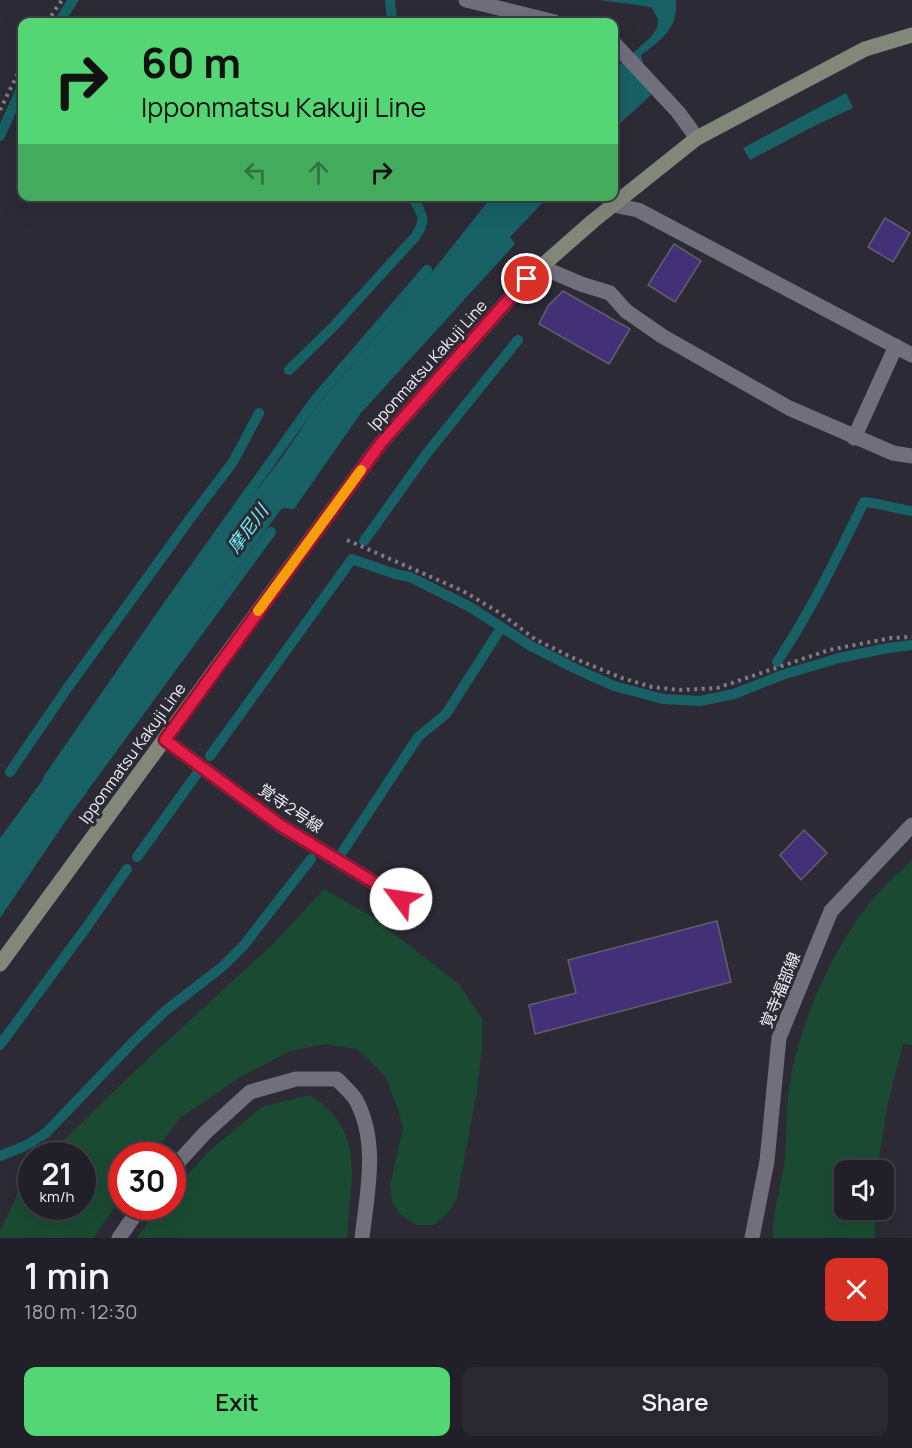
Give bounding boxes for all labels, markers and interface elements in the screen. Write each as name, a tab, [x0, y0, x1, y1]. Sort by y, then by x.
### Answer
text: 60 m	[141, 33, 241, 91]
icon: right	[42, 42, 120, 120]
text: Ipponmatsu Kakuji Line	[141, 88, 426, 125]
icon: left	[239, 156, 272, 189]
icon: ahead	[302, 156, 335, 189]
icon: right	[365, 156, 398, 189]
pin	[501, 253, 552, 304]
icon: arrive	[510, 262, 543, 295]
street label: Ipponmatsu Kakuji Line	[362, 295, 492, 435]
water label: 摩尼川	[221, 498, 274, 557]
street label: Ipponmatsu Kakuji Line	[73, 678, 191, 828]
street label: 覚寺2号線	[255, 778, 327, 838]
position arrow	[369, 867, 433, 931]
street label: 覚寺福部線	[755, 949, 805, 1031]
speed limit sign: 30	[108, 1142, 186, 1220]
text: 21	[41, 1153, 73, 1194]
map controls	[834, 1160, 894, 1220]
button: sound	[834, 1160, 894, 1220]
text: km/h	[40, 1186, 74, 1207]
text: 1 min	[24, 1251, 110, 1300]
button: close	[825, 1258, 888, 1321]
text: 180 m · 12:30	[24, 1298, 138, 1325]
button: Exit	[24, 1367, 450, 1436]
button: Share	[462, 1367, 888, 1436]

